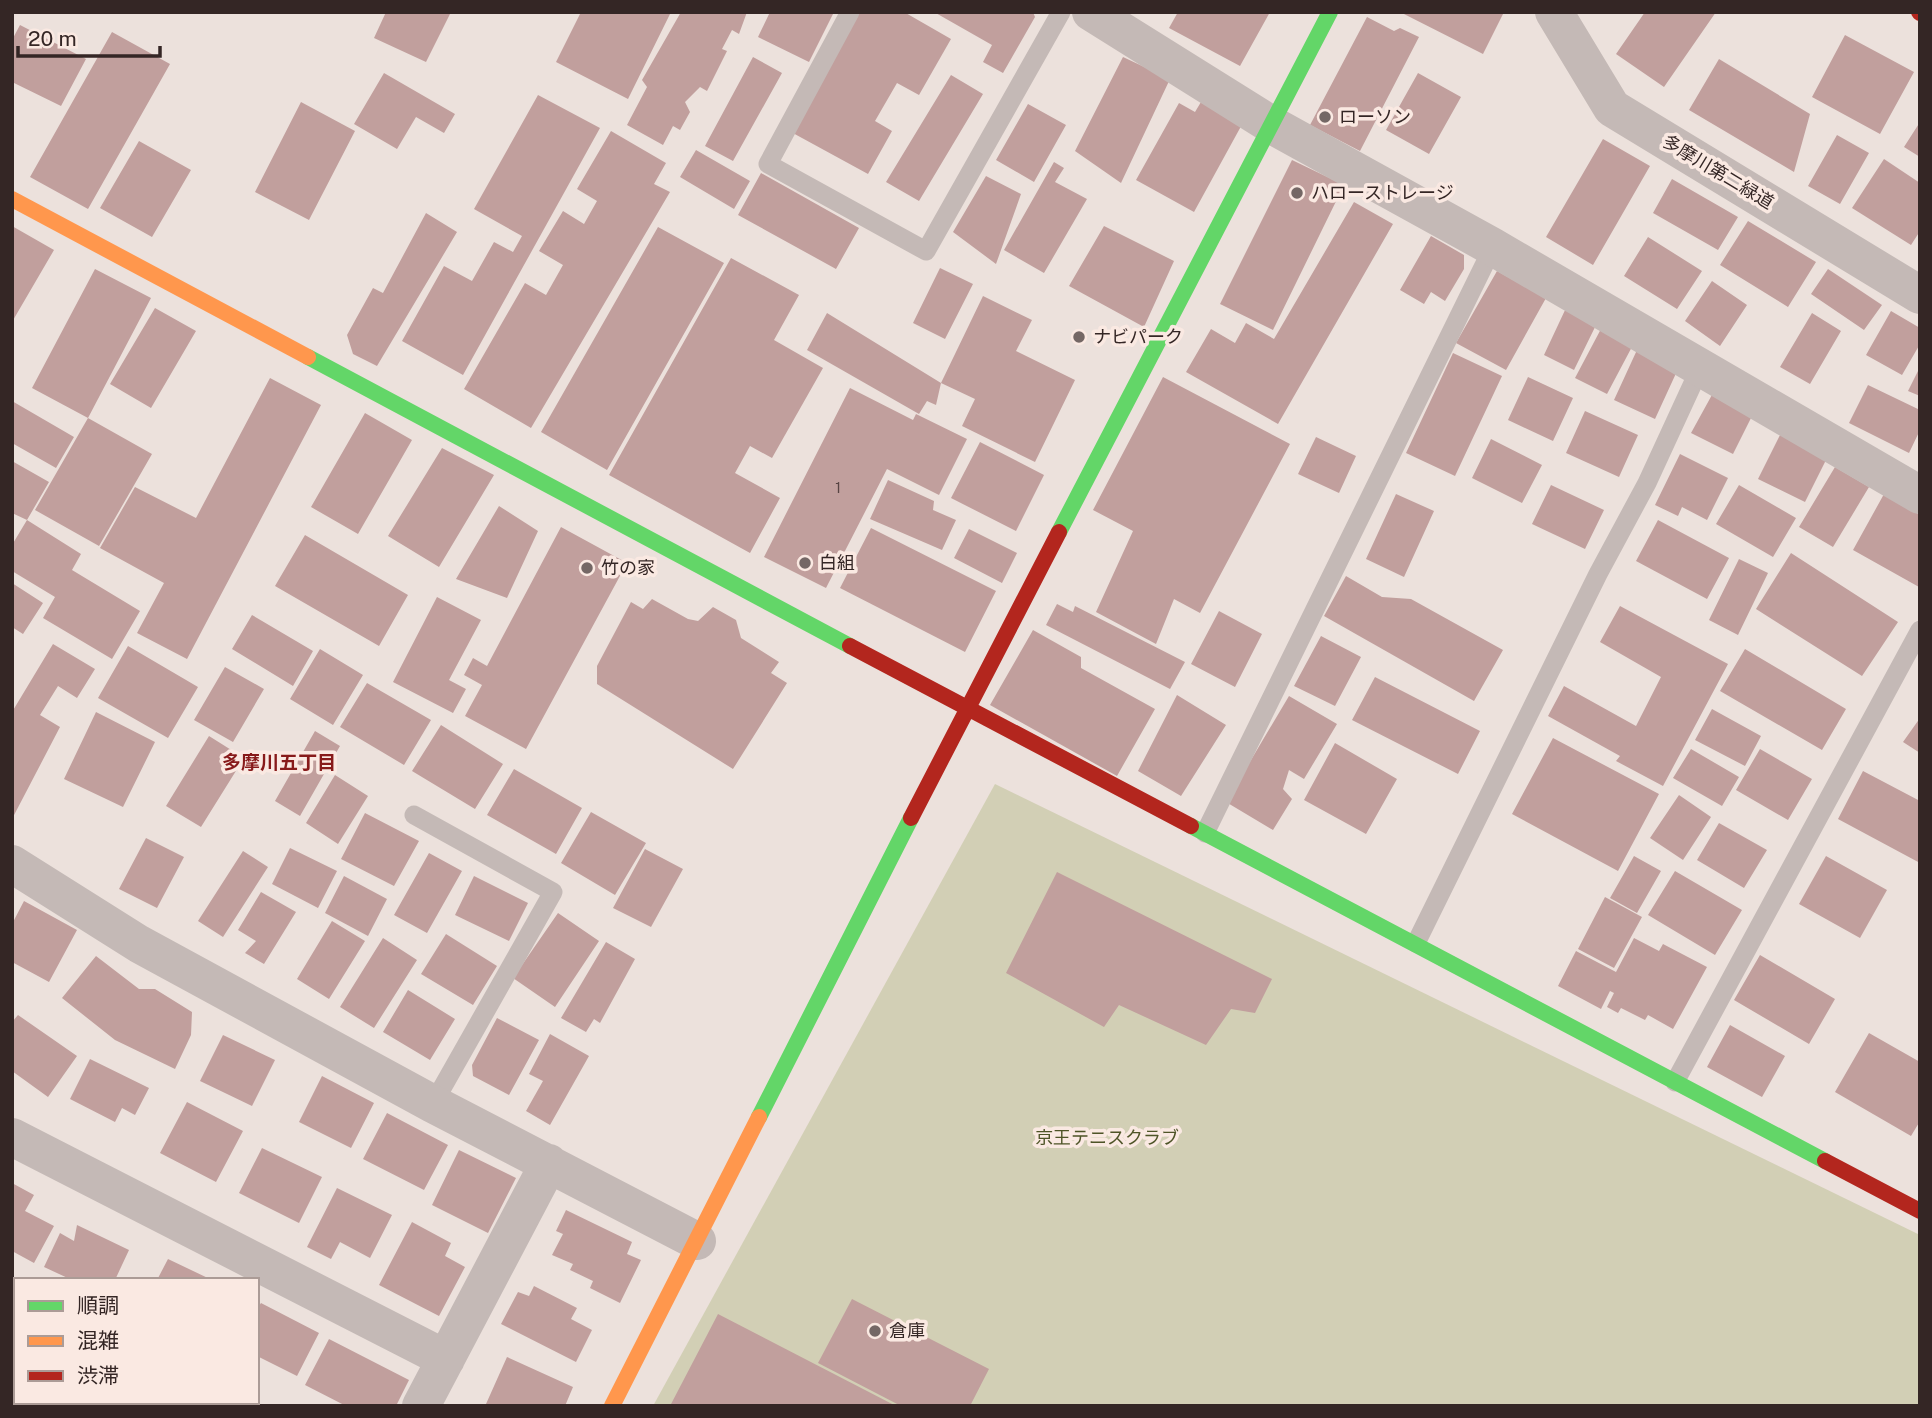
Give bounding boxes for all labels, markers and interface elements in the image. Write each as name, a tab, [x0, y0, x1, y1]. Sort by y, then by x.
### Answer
scale bar	[18, 14, 159, 58]
text: 20 m	[28, 26, 77, 51]
place label: ローソン	[1339, 106, 1411, 127]
marker: ローソン	[1317, 109, 1333, 125]
street label: 多摩川第二緑道	[1659, 130, 1778, 213]
place label: ハローストレージ	[1311, 182, 1454, 203]
marker: ハローストレージ	[1289, 185, 1305, 201]
place label: ナビパーク	[1093, 326, 1183, 347]
marker: ナビパーク	[1071, 329, 1087, 345]
house number: 1	[835, 480, 841, 496]
place label: 白組	[819, 552, 855, 573]
marker: 白組	[797, 555, 813, 571]
place label: 竹の家	[601, 557, 655, 578]
marker: 竹の家	[579, 560, 595, 576]
district label: 多摩川五丁目	[222, 751, 336, 773]
park label: 京王テニスクラブ	[1035, 1127, 1179, 1148]
legend	[14, 1278, 259, 1404]
text: 順調	[77, 1293, 119, 1318]
place label: 倉庫	[889, 1320, 925, 1341]
marker: 倉庫	[867, 1323, 883, 1339]
text: 混雑	[77, 1328, 119, 1353]
text: 渋滞	[77, 1363, 119, 1388]

